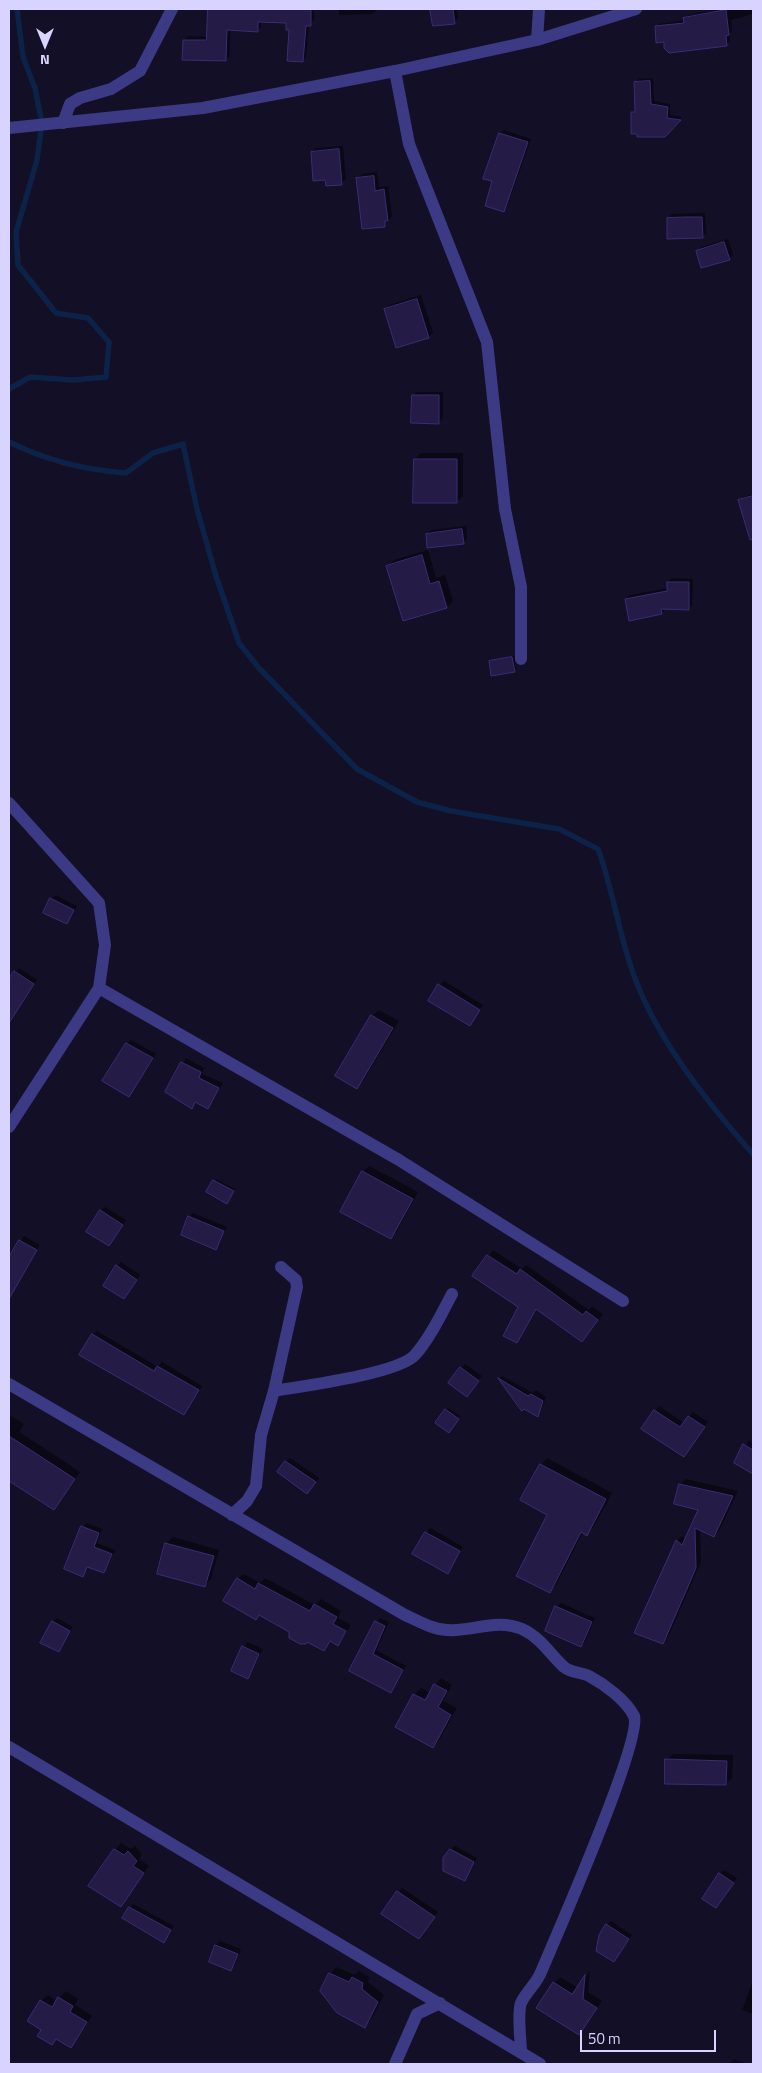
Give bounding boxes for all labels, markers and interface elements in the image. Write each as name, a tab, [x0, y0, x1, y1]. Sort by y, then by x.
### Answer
north arrow	[20, 20, 70, 70]
text: N	[40, 50, 50, 71]
scale bar	[582, 2020, 718, 2052]
text: 50 m	[588, 2027, 621, 2050]

